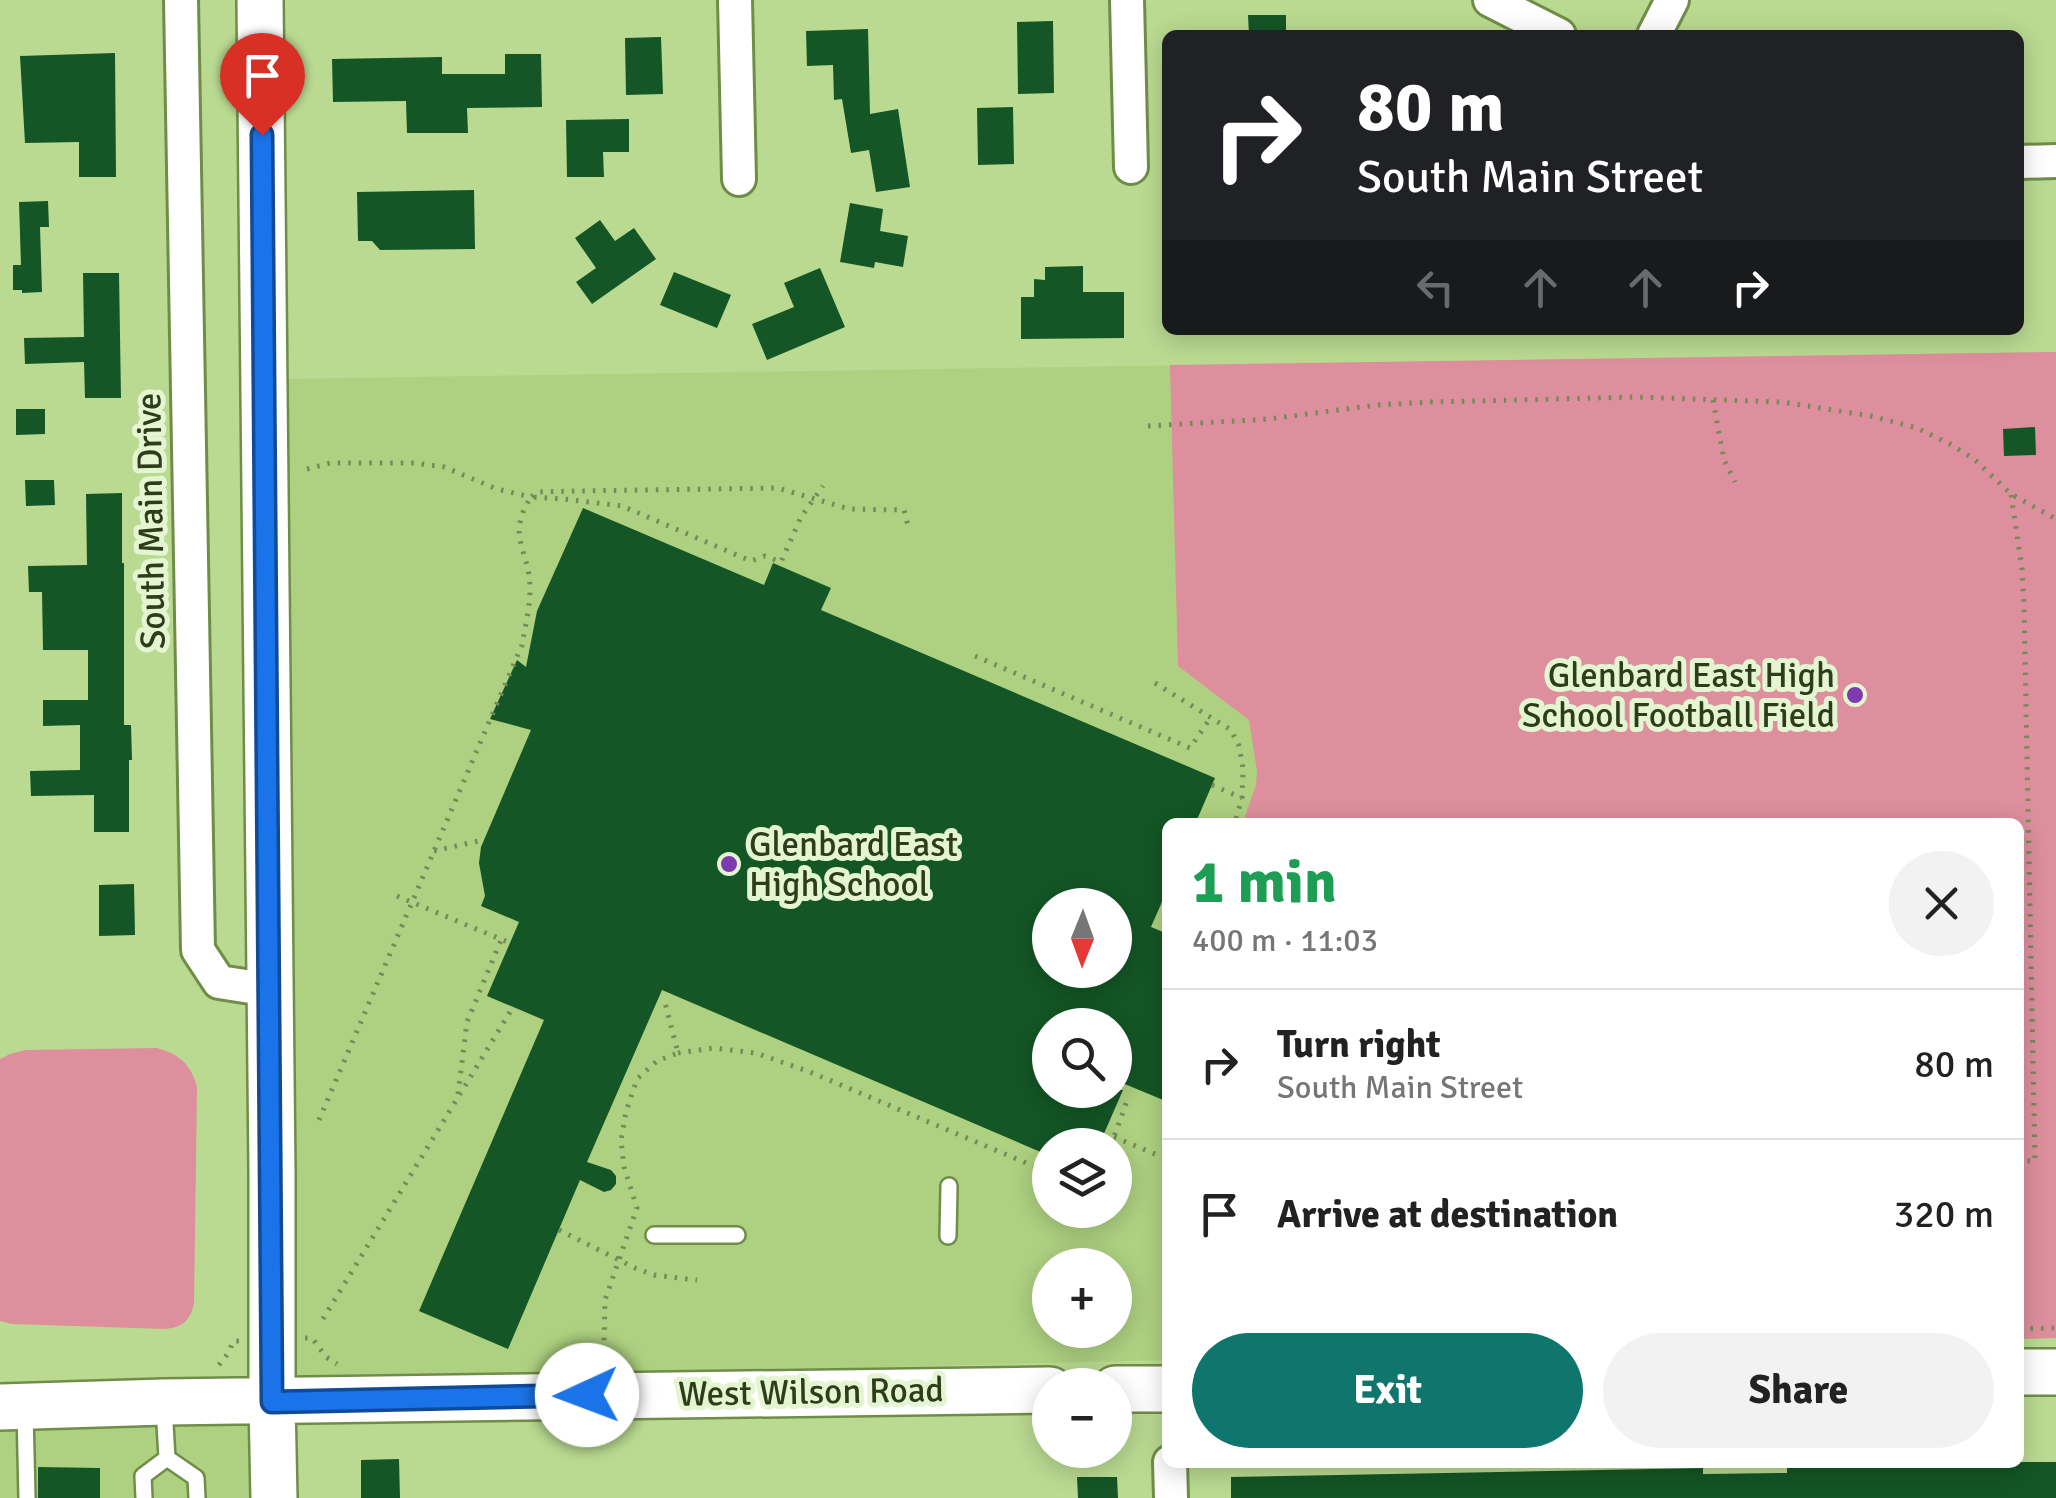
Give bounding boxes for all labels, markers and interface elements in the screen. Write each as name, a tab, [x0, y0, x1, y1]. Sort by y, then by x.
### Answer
pin	[220, 33, 305, 136]
icon: arrive	[235, 48, 290, 103]
text: 80 m	[1357, 64, 1505, 150]
icon: right	[1192, 70, 1322, 200]
text: South Main Street	[1357, 150, 1703, 205]
icon: left	[1408, 260, 1463, 315]
icon: ahead	[1513, 260, 1568, 315]
icon: ahead	[1618, 260, 1673, 315]
icon: right	[1723, 260, 1778, 315]
street label: South Main Drive	[127, 392, 175, 650]
place label: Glenbard East High School Football Field	[1522, 654, 1835, 737]
marker: Glenbard East High School Football Field	[1844, 684, 1866, 706]
place label: Glenbard East High School	[749, 823, 958, 906]
text: 1 min	[1192, 846, 1337, 920]
button: close	[1889, 851, 1994, 956]
marker: Glenbard East High School	[718, 853, 740, 875]
north arrow	[1032, 888, 1132, 988]
map controls	[1032, 888, 1132, 1468]
text: 400 m · 11:03	[1192, 921, 1378, 960]
button: search	[1032, 1008, 1132, 1108]
text: Turn right	[1277, 1021, 1441, 1068]
icon: right	[1192, 1037, 1247, 1092]
text: 80 m	[1914, 1041, 1994, 1088]
text: South Main Street	[1277, 1068, 1523, 1107]
button: layers	[1032, 1128, 1132, 1228]
icon: arrive	[1192, 1187, 1247, 1242]
text: Arrive at destination	[1277, 1191, 1618, 1238]
text: 320 m	[1894, 1191, 1994, 1238]
button: +	[1032, 1248, 1132, 1348]
button: Exit	[1192, 1333, 1583, 1448]
button: Share	[1603, 1333, 1994, 1448]
position arrow	[535, 1343, 639, 1447]
street label: West Wilson Road	[678, 1368, 944, 1416]
button: −	[1032, 1368, 1132, 1468]

